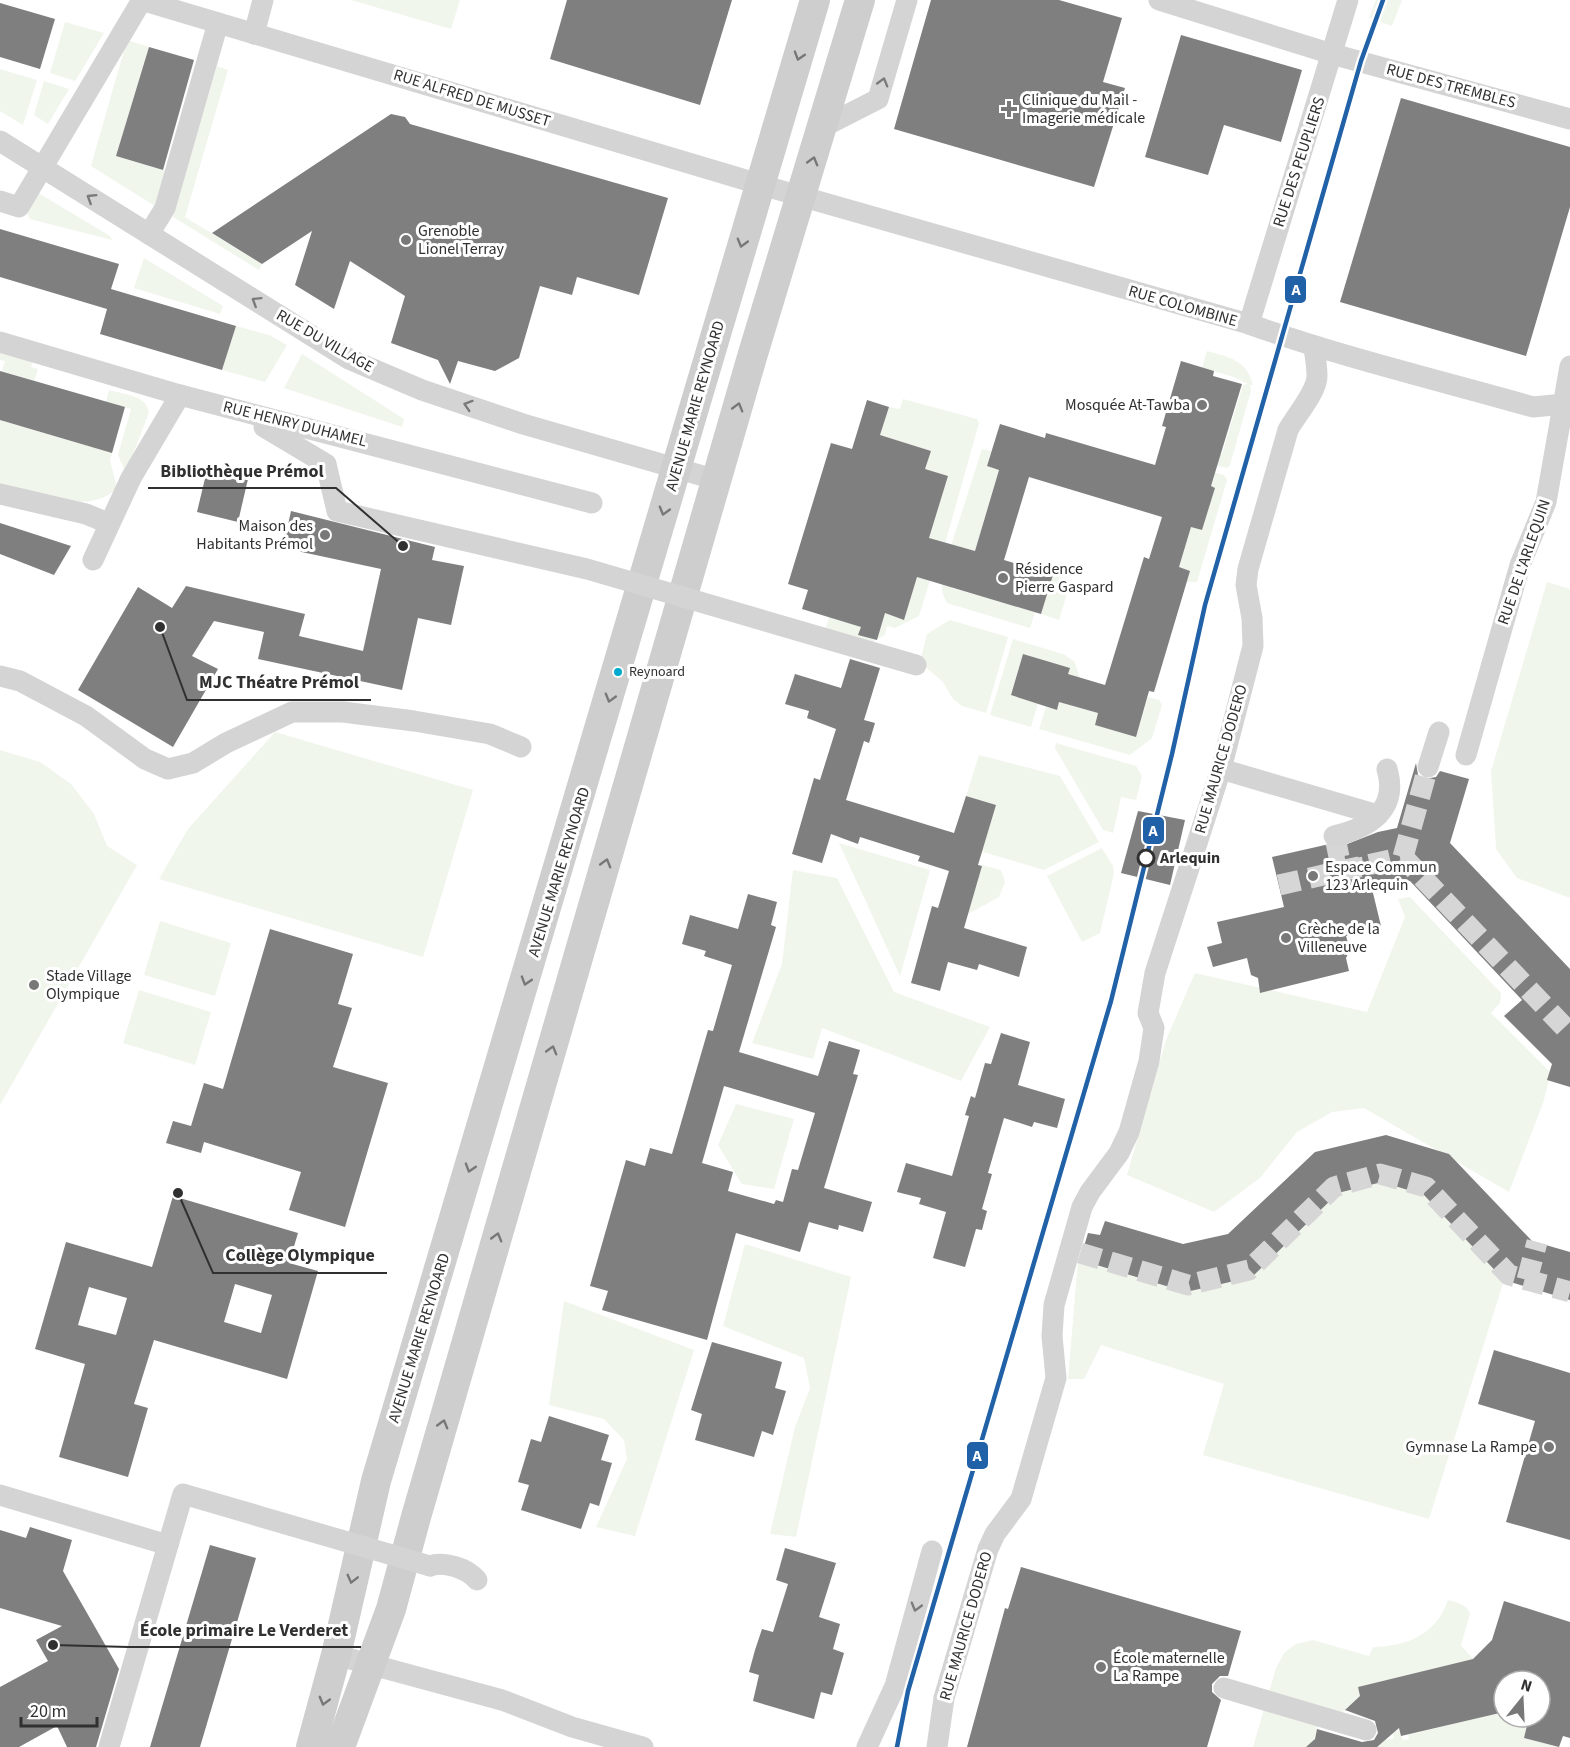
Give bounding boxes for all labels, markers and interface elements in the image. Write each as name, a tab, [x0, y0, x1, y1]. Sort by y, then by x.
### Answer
one-way arrow	[794, 50, 806, 61]
street label: RUE DES TREMBLES	[1384, 58, 1518, 114]
street label: RUE ALFRED DE MUSSET	[391, 64, 554, 132]
one-way arrow	[876, 77, 888, 88]
place label: Clinique du Mail - Imagerie médicale	[1022, 89, 1145, 129]
street label: RUE DES PEUPLIERS	[1268, 94, 1330, 230]
marker: Clinique du Mail - Imagerie médicale	[1000, 100, 1018, 118]
one-way arrow	[806, 156, 818, 167]
one-way arrow	[87, 193, 97, 205]
place label: Grenoble Lionel Terray	[418, 220, 505, 260]
marker: Grenoble Lionel Terray	[399, 233, 413, 247]
one-way arrow	[737, 237, 749, 247]
line badge: A	[1284, 275, 1307, 304]
text: A	[1290, 279, 1301, 301]
street label: RUE COLOMBINE	[1126, 280, 1240, 332]
one-way arrow	[252, 296, 262, 308]
street label: RUE DU VILLAGE	[272, 304, 378, 378]
street label: AVENUE MARIE REYNOARD	[660, 318, 730, 494]
place label: Mosquée At-Tawba	[1065, 394, 1190, 416]
street label: RUE HENRY DUHAMEL	[221, 396, 369, 453]
marker: Mosquée At-Tawba	[1195, 398, 1209, 412]
one-way arrow	[463, 400, 474, 413]
one-way arrow	[731, 402, 743, 413]
callout: Bibliothèque Prémol	[148, 452, 336, 488]
text: Bibliothèque Prémol	[160, 459, 324, 484]
street label: RUE DE L'ARLEQUIN	[1492, 496, 1556, 628]
one-way arrow	[659, 506, 672, 516]
place label: Maison des Habitants Prémol	[196, 515, 313, 555]
marker: Maison des Habitants Prémol	[318, 528, 332, 542]
place label: Résidence Pierre Gaspard	[1015, 558, 1114, 598]
marker: Résidence Pierre Gaspard	[996, 571, 1010, 585]
place label: Reynoard	[629, 662, 685, 682]
callout: MJC Théatre Prémol	[187, 664, 371, 700]
marker: Reynoard	[612, 666, 624, 678]
text: MJC Théatre Prémol	[199, 670, 359, 695]
street label: RUE MAURICE DODERO	[1189, 682, 1253, 836]
one-way arrow	[605, 692, 617, 703]
street label: AVENUE MARIE REYNOARD	[523, 784, 595, 960]
line badge: A	[1142, 816, 1165, 845]
text: A	[1147, 820, 1158, 842]
place label: Arlequin	[1159, 847, 1220, 869]
marker: Arlequin	[1137, 849, 1155, 867]
place label: Espace Commun 123 Arlequin	[1325, 856, 1437, 896]
one-way arrow	[599, 858, 611, 869]
marker: Espace Commun 123 Arlequin	[1306, 869, 1320, 883]
place label: Crèche de la Villeneuve	[1298, 918, 1380, 958]
marker: Crèche de la Villeneuve	[1279, 931, 1293, 945]
place label: Stade Village Olympique	[46, 965, 132, 1005]
one-way arrow	[521, 975, 533, 986]
marker: Stade Village Olympique	[27, 978, 41, 992]
one-way arrow	[544, 1045, 557, 1055]
one-way arrow	[465, 1162, 477, 1173]
one-way arrow	[490, 1232, 502, 1243]
callout: Collège Olympique	[213, 1237, 387, 1273]
text: Collège Olympique	[225, 1243, 375, 1268]
street label: AVENUE MARIE REYNOARD	[383, 1250, 455, 1426]
one-way arrow	[436, 1420, 448, 1430]
place label: Gymnase La Rampe	[1406, 1436, 1537, 1458]
marker: Gymnase La Rampe	[1542, 1440, 1556, 1454]
line badge: A	[966, 1441, 989, 1470]
text: A	[971, 1445, 982, 1467]
street label: RUE MAURICE DODERO	[934, 1549, 998, 1703]
one-way arrow	[347, 1574, 360, 1584]
one-way arrow	[911, 1602, 924, 1612]
callout: École primaire Le Verderet	[128, 1611, 361, 1647]
text: École primaire Le Verderet	[140, 1618, 348, 1643]
place label: École maternelle La Rampe	[1113, 1647, 1225, 1687]
marker: École maternelle La Rampe	[1094, 1660, 1108, 1674]
north arrow	[1492, 1669, 1552, 1729]
text: N	[1518, 1674, 1535, 1698]
scale bar	[21, 1690, 98, 1728]
one-way arrow	[318, 1696, 331, 1706]
text: 20 m	[30, 1699, 66, 1724]

